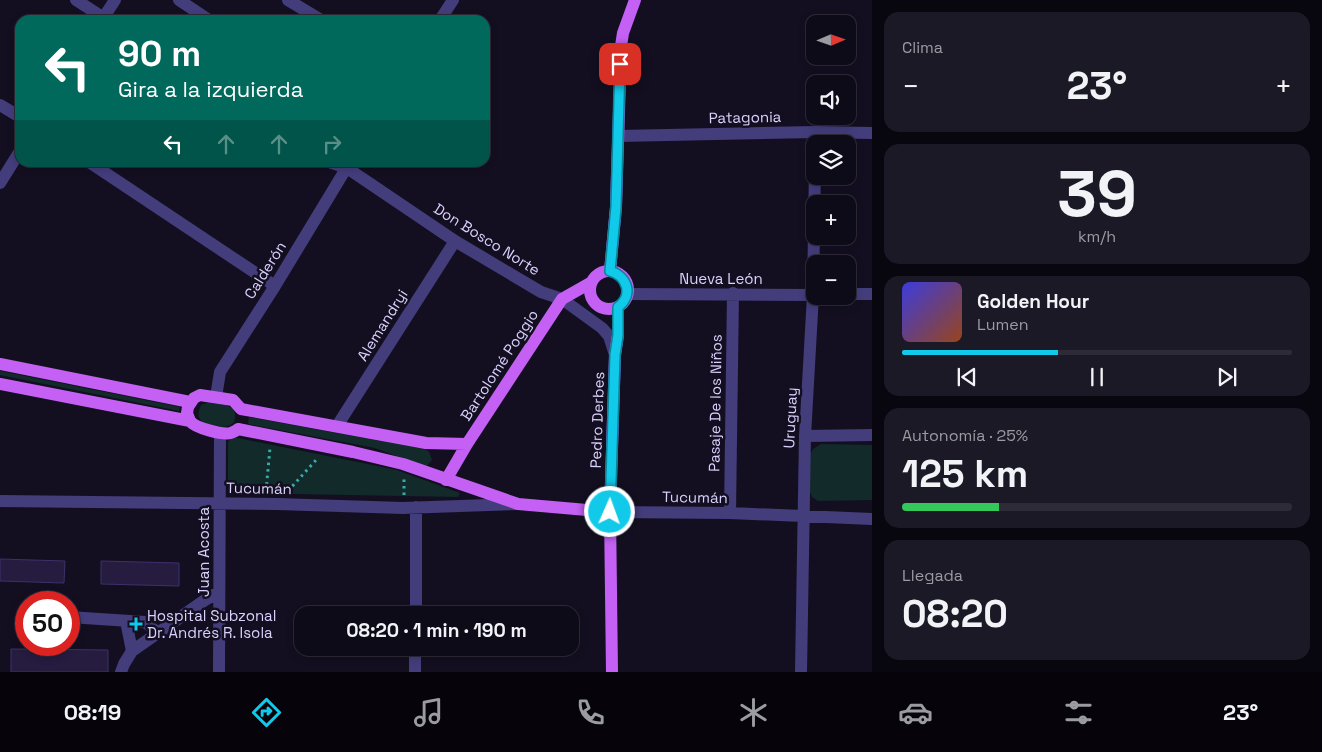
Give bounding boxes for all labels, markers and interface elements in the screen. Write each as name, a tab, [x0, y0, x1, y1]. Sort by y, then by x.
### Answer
north arrow	[806, 15, 856, 65]
map controls	[806, 15, 856, 305]
text: 90 m	[118, 32, 201, 76]
icon: left	[35, 35, 100, 100]
text: Clima	[902, 37, 943, 58]
pin	[599, 43, 641, 85]
icon: arrive	[606, 50, 634, 78]
text: 23°	[1067, 62, 1127, 110]
text: −	[902, 68, 919, 104]
text: +	[1275, 68, 1292, 104]
text: Gira a la izquierda	[118, 75, 303, 103]
button: sound	[806, 75, 856, 125]
street label: Patagonia	[709, 107, 782, 127]
icon: left	[159, 130, 187, 158]
icon: ahead	[212, 130, 240, 158]
icon: ahead	[265, 130, 293, 158]
icon: right	[318, 130, 346, 158]
button: layers	[806, 135, 856, 185]
text: 39	[1057, 152, 1137, 235]
button: +	[806, 195, 856, 245]
street label: Don Bosco Norte	[430, 199, 544, 279]
text: km/h	[1078, 226, 1116, 247]
street label: Calderón	[240, 238, 290, 302]
button: −	[806, 255, 856, 305]
street label: Nueva León	[679, 269, 763, 288]
street label: Alemandryi	[353, 286, 411, 364]
text: Golden Hour	[977, 289, 1089, 314]
street label: Bartolomé Poggio	[456, 306, 542, 424]
text: Lumen	[977, 314, 1029, 335]
street label: Pasaje De los Niños	[704, 334, 726, 472]
icon: previous	[953, 363, 981, 391]
icon: pause	[1083, 363, 1111, 391]
icon: next	[1213, 363, 1241, 391]
street label: Pedro Derbes	[586, 371, 608, 469]
street label: Uruguay	[779, 387, 801, 449]
text: Autonomía · 25%	[902, 425, 1028, 446]
text: 125 km	[902, 450, 1028, 498]
street label: Tucumán	[226, 478, 292, 498]
position arrow	[583, 485, 635, 537]
street label: Tucumán	[662, 487, 728, 507]
street label: Juan Acosta	[194, 507, 213, 597]
text: Llegada	[902, 565, 963, 586]
text: 08:20	[902, 590, 1008, 638]
speed limit sign: 50	[15, 591, 80, 656]
place label: Hospital Subzonal Dr. Andrés R. Isola	[147, 606, 276, 642]
marker: Hospital Subzonal Dr. Andrés R. Isola	[129, 617, 143, 631]
text: 08:20 · 1 min · 190 m	[346, 618, 527, 643]
icon: directions	[249, 695, 284, 730]
icon: music	[411, 695, 446, 730]
icon: phone	[573, 695, 608, 730]
icon: climate	[736, 695, 771, 730]
icon: car	[898, 695, 933, 730]
icon: filters	[1061, 695, 1096, 730]
text: 08:19	[64, 698, 121, 726]
text: 23°	[1223, 698, 1258, 726]

